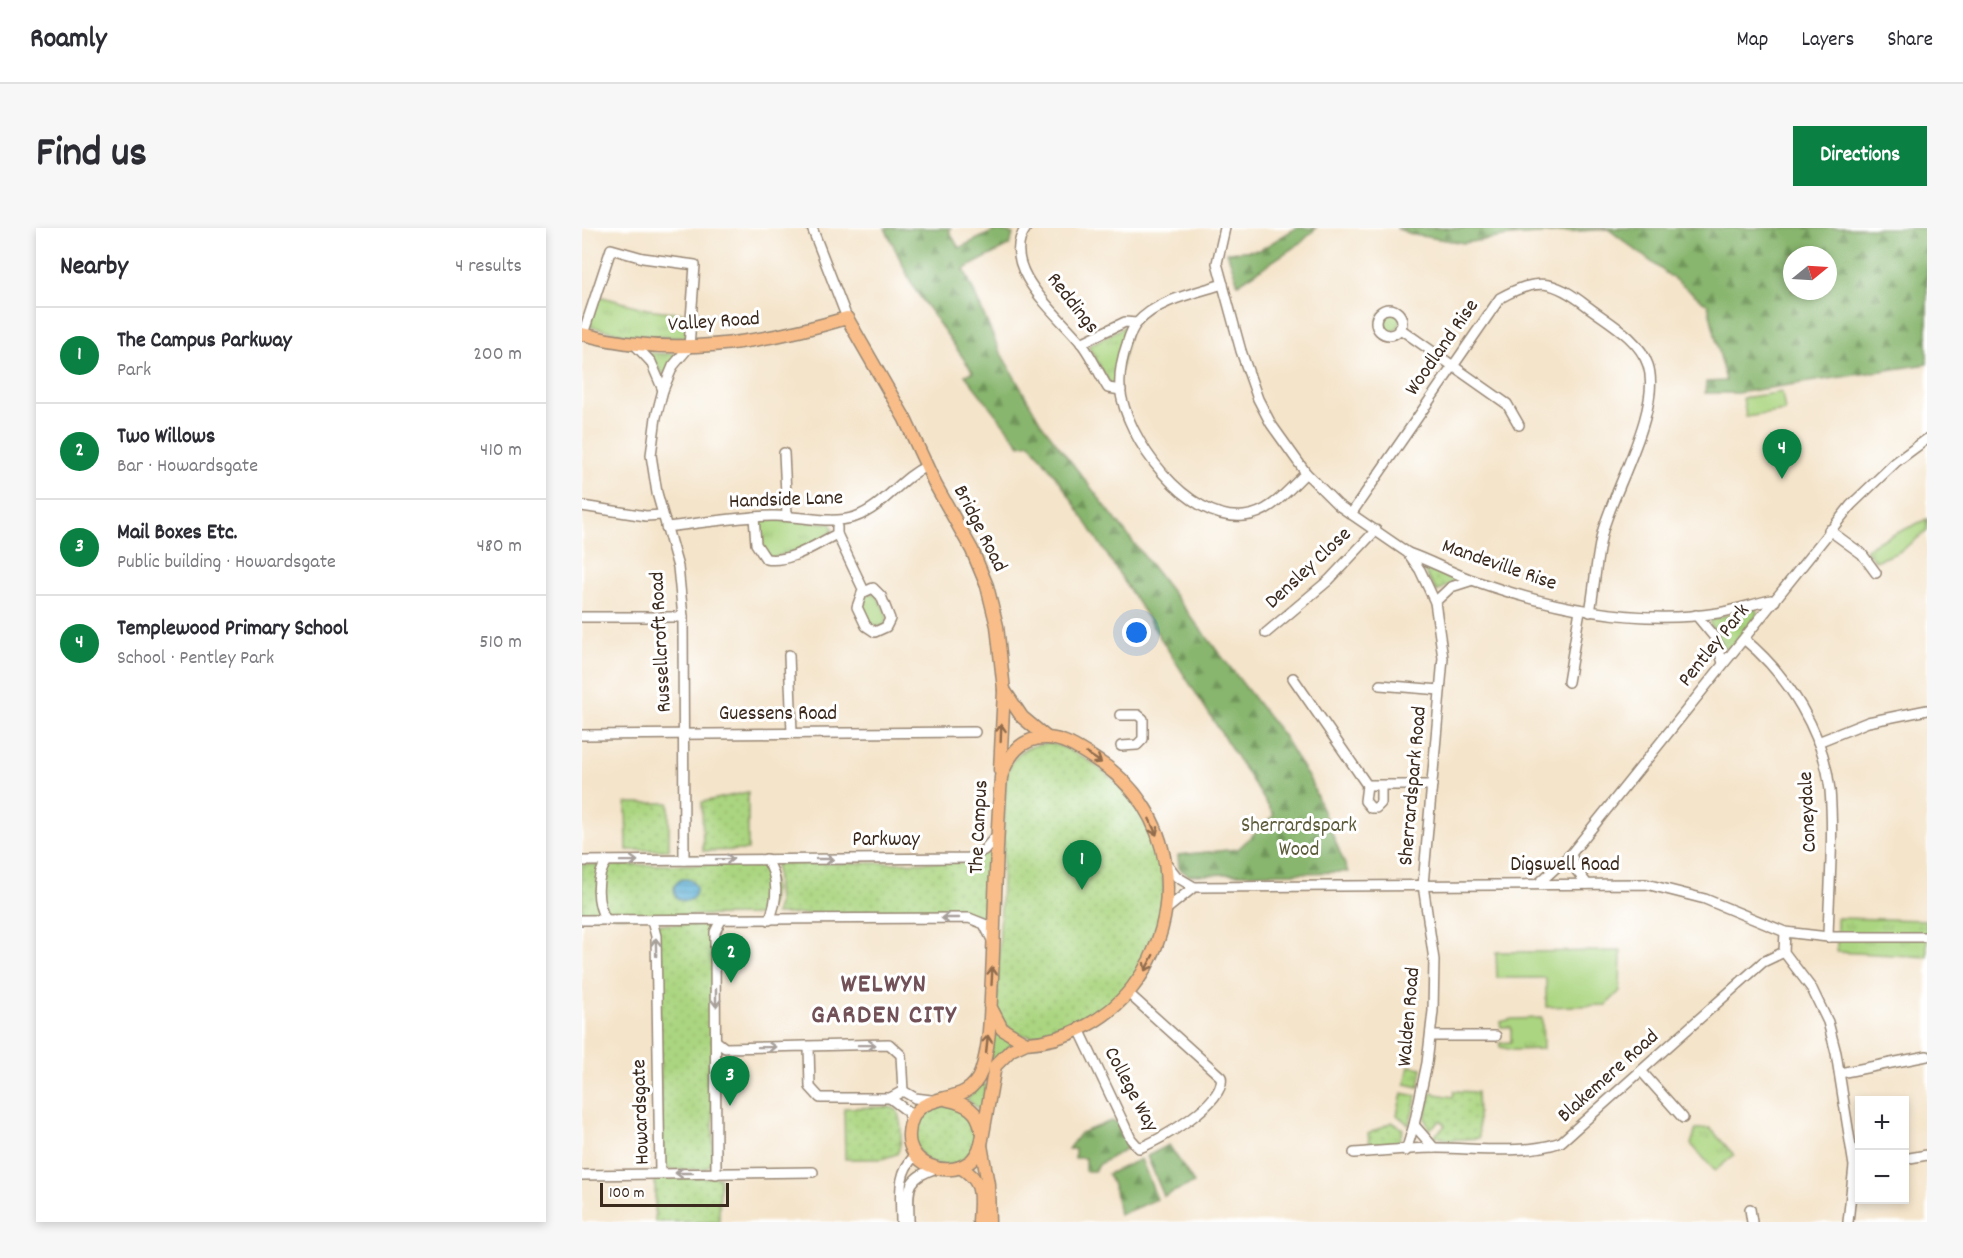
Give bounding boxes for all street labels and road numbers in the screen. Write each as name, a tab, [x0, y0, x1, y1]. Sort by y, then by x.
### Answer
street label: Reddings	[1038, 267, 1106, 341]
street label: Woodland Rise	[1399, 294, 1487, 402]
street label: Valley Road	[667, 305, 761, 341]
street label: Bridge Road	[944, 480, 1014, 578]
street label: Handside Lane	[728, 484, 844, 518]
street label: Densley Close	[1259, 521, 1359, 617]
street label: Mandeville Rise	[1438, 532, 1560, 600]
street label: Russellcroft Road	[643, 571, 681, 713]
street label: Pentley Park	[1672, 598, 1758, 694]
street label: Guessens Road	[719, 700, 837, 730]
street label: Sherrardspark Road	[1392, 705, 1436, 867]
street label: Coneydale	[1792, 771, 1826, 853]
street label: The Campus	[963, 779, 997, 875]
street label: Parkway	[852, 826, 920, 856]
street label: Digswell Road	[1510, 851, 1620, 881]
street label: Walden Road	[1391, 966, 1429, 1068]
street label: Blakemere Road	[1552, 1023, 1666, 1131]
street label: College Way	[1095, 1042, 1165, 1138]
street label: Howardsgate	[625, 1059, 659, 1165]

